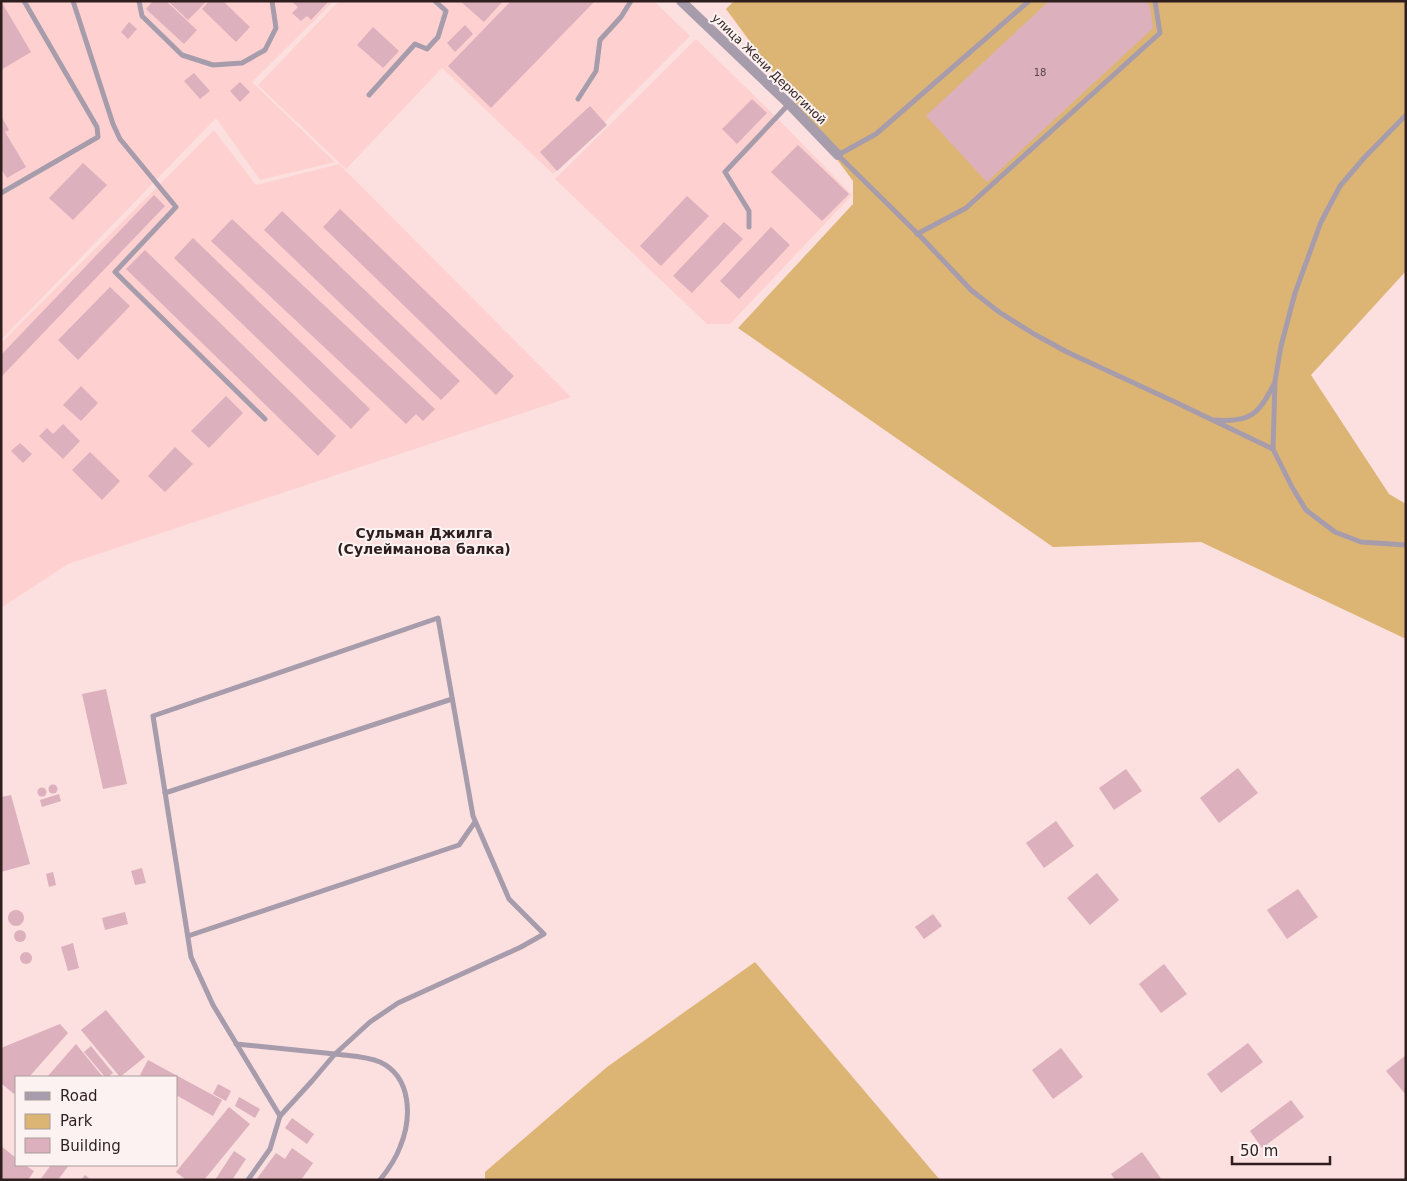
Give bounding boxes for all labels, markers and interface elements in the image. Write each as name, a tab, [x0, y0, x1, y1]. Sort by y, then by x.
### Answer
street label: улица Жени Дерюгиной	[709, 11, 829, 127]
house number: 18	[1034, 67, 1046, 78]
district label: Сульман Джилга (Сулейманова балка)	[337, 525, 511, 557]
legend	[15, 1076, 178, 1166]
text: Road	[60, 1087, 98, 1105]
text: Park	[60, 1112, 93, 1130]
scale bar	[1232, 1134, 1330, 1166]
text: Building	[60, 1137, 121, 1155]
text: 50 m	[1240, 1142, 1278, 1160]

